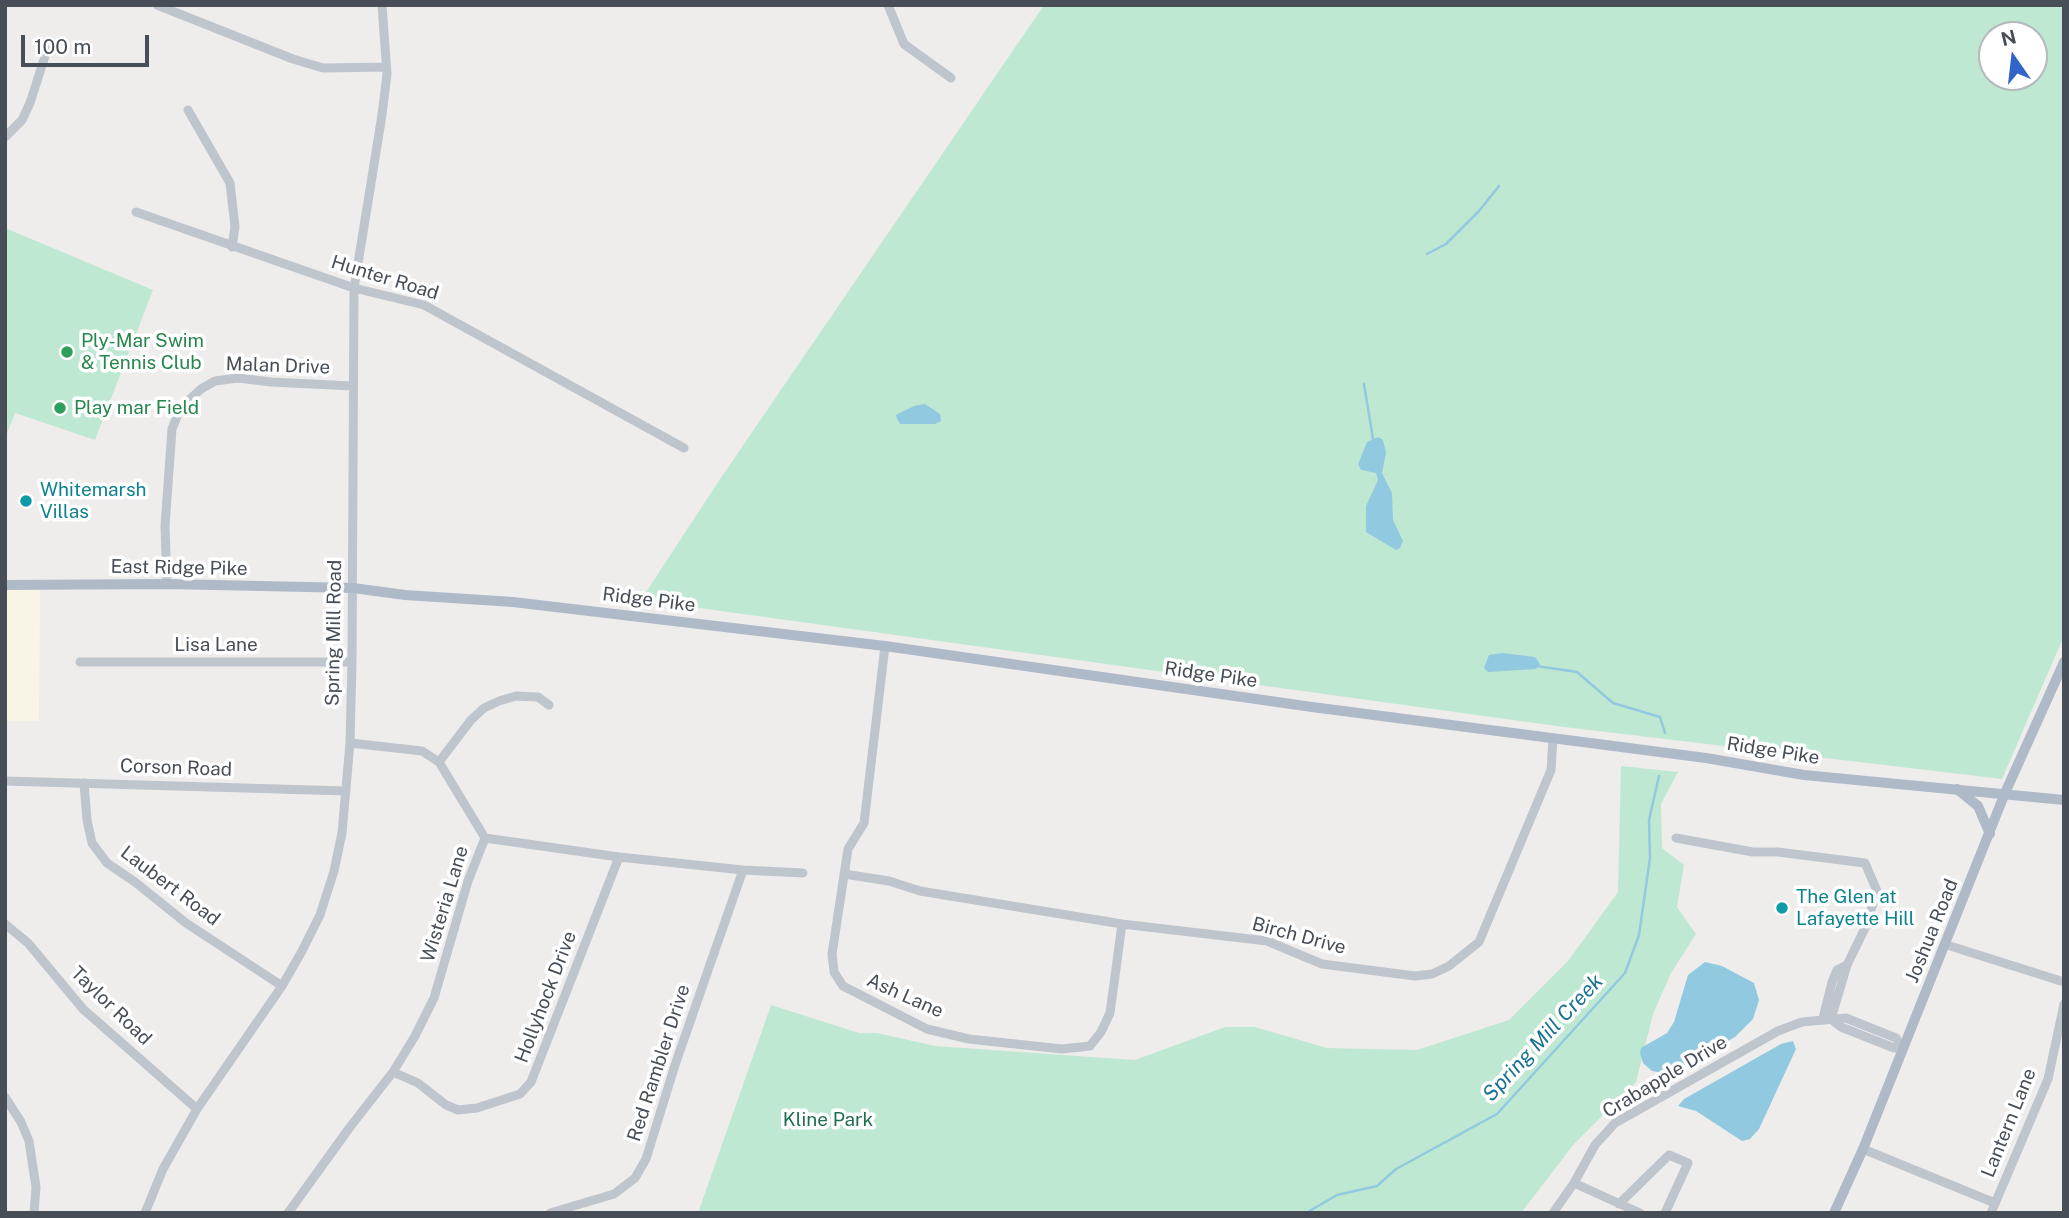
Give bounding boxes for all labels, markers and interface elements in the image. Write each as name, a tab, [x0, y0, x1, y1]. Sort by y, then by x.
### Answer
scale bar	[24, 21, 152, 65]
north arrow	[1978, 21, 2048, 91]
text: N	[1999, 25, 2018, 50]
text: 100 m	[34, 34, 91, 59]
street label: Hunter Road	[328, 251, 442, 305]
place label: Ply-Mar Swim & Tennis Club	[81, 330, 204, 374]
marker: Ply-Mar Swim & Tennis Club	[59, 344, 75, 360]
street label: Malan Drive	[225, 353, 331, 379]
place label: Play mar Field	[74, 397, 199, 419]
marker: Play mar Field	[52, 400, 68, 416]
place label: Whitemarsh Villas	[40, 479, 147, 523]
marker: Whitemarsh Villas	[18, 493, 34, 509]
street label: East Ridge Pike	[110, 555, 248, 581]
street label: Spring Mill Road	[321, 560, 347, 706]
street label: Ridge Pike	[601, 583, 697, 617]
street label: Lisa Lane	[174, 634, 258, 656]
street label: Ridge Pike	[1163, 657, 1259, 693]
street label: Ridge Pike	[1725, 732, 1821, 770]
street label: Corson Road	[120, 755, 232, 781]
street label: Laubert Road	[116, 841, 224, 931]
street label: Wisteria Lane	[417, 843, 473, 965]
street label: Joshua Road	[1901, 876, 1963, 986]
place label: The Glen at Lafayette Hill	[1796, 886, 1915, 930]
marker: The Glen at Lafayette Hill	[1774, 900, 1790, 916]
street label: Birch Drive	[1250, 913, 1348, 959]
street label: Hollyhock Drive	[510, 928, 582, 1066]
street label: Taylor Road	[66, 962, 156, 1050]
street label: Ash Lane	[863, 969, 947, 1023]
water label: Spring Mill Creek	[1478, 969, 1608, 1107]
street label: Red Rambler Drive	[623, 982, 695, 1144]
street label: Crabapple Drive	[1599, 1031, 1731, 1123]
street label: Lantern Lane	[1977, 1065, 2041, 1181]
park label: Kline Park	[783, 1109, 873, 1131]

